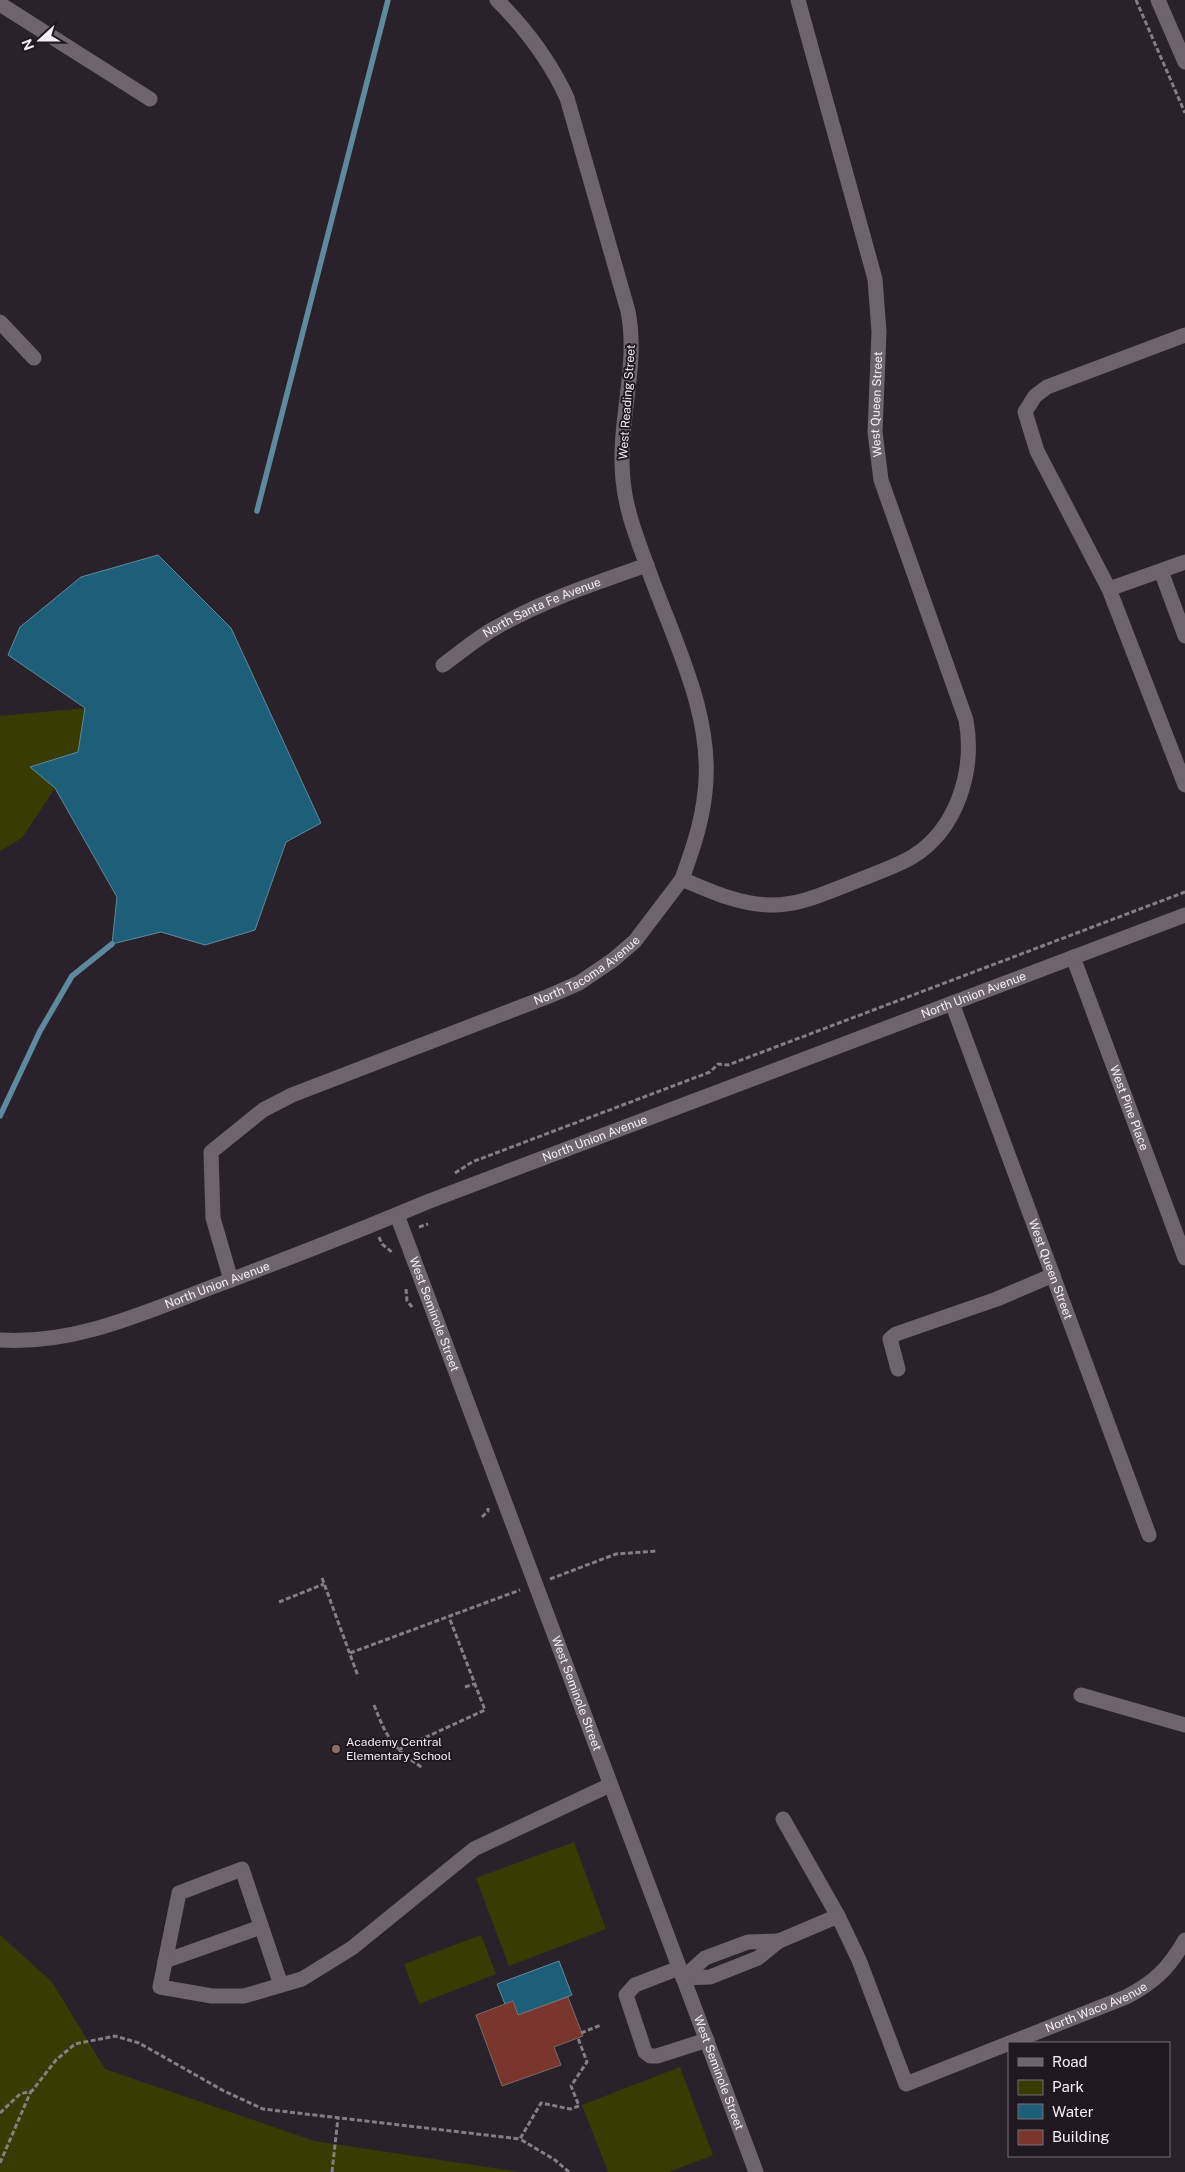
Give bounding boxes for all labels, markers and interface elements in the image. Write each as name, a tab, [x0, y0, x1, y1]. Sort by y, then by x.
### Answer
north arrow	[15, 15, 65, 65]
text: N	[18, 37, 37, 53]
street label: West Reading Street	[616, 344, 638, 460]
street label: West Queen Street	[868, 351, 885, 458]
street label: North Santa Fe Avenue	[480, 575, 603, 641]
street label: North Tacoma Avenue	[532, 934, 643, 1008]
street label: North Union Avenue	[919, 969, 1028, 1021]
street label: West Pine Place	[1107, 1063, 1151, 1153]
street label: North Union Avenue	[540, 1112, 649, 1165]
street label: West Queen Street	[1026, 1217, 1076, 1322]
street label: West Seminole Street	[406, 1255, 462, 1374]
street label: North Union Avenue	[163, 1259, 272, 1312]
street label: West Seminole Street	[549, 1634, 604, 1753]
place label: Academy Central Elementary School	[346, 1735, 452, 1763]
marker: Academy Central Elementary School	[330, 1743, 342, 1755]
street label: North Waco Avenue	[1043, 1979, 1150, 2035]
street label: West Seminole Street	[691, 2013, 747, 2132]
legend	[1008, 2042, 1170, 2157]
text: Road	[1052, 2053, 1088, 2070]
text: Park	[1052, 2078, 1084, 2095]
text: Water	[1052, 2103, 1094, 2120]
text: Building	[1052, 2128, 1110, 2145]

